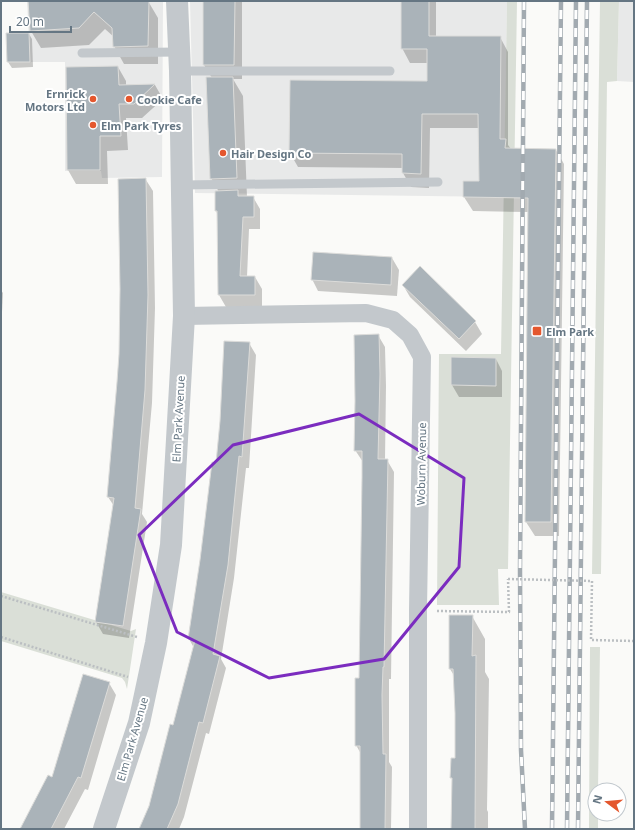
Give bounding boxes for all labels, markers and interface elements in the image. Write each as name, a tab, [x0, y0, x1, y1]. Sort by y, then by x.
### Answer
scale bar	[10, 8, 71, 34]
text: 20 m	[16, 13, 44, 30]
place label: Ernrick Motors Ltd	[25, 86, 85, 114]
place label: Cookie Cafe	[137, 92, 202, 107]
marker: Ernrick Motors Ltd	[88, 94, 98, 104]
marker: Cookie Cafe	[124, 94, 134, 104]
place label: Elm Park Tyres	[101, 118, 182, 133]
marker: Elm Park Tyres	[88, 120, 98, 130]
place label: Hair Design Co	[231, 146, 312, 161]
marker: Hair Design Co	[218, 148, 228, 158]
place label: Elm Park	[546, 324, 594, 339]
marker: Elm Park	[531, 325, 543, 337]
street label: Elm Park Avenue	[168, 375, 188, 463]
street label: Woburn Avenue	[413, 422, 429, 506]
street label: Elm Park Avenue	[113, 695, 151, 783]
north arrow	[587, 782, 627, 822]
text: N	[588, 793, 605, 805]

